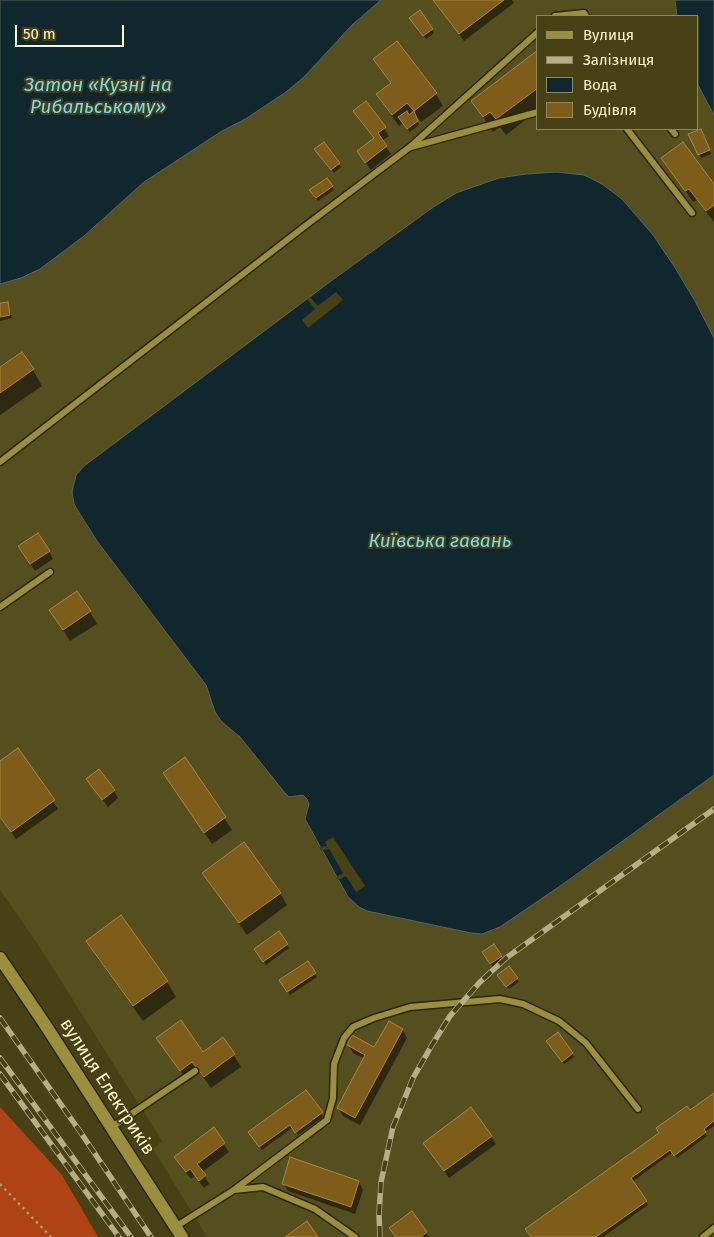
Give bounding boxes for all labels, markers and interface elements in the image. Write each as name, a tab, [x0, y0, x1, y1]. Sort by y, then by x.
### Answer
scale bar	[18, 15, 126, 47]
legend	[536, 15, 699, 130]
text: 50 m	[23, 25, 56, 43]
text: Вулиця	[583, 26, 634, 44]
text: Залізниця	[583, 51, 654, 69]
water label: Затон «Кузні на Рибальському»	[24, 75, 172, 119]
text: Вода	[583, 76, 617, 94]
text: Будівля	[583, 101, 637, 119]
water label: Київська гавань	[369, 531, 511, 553]
street label: вулиця Електриків	[55, 1015, 159, 1159]

